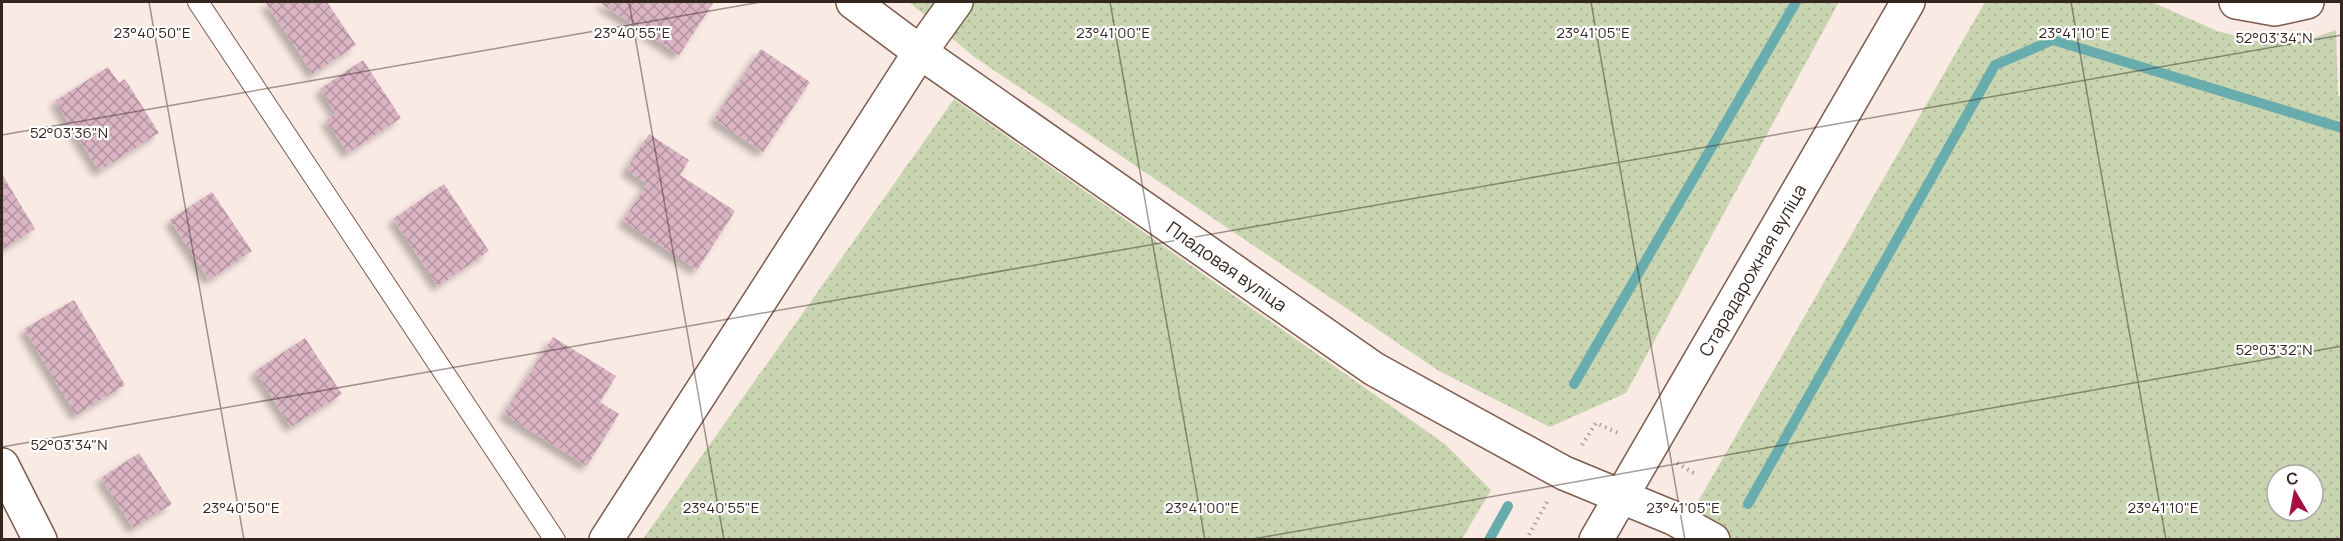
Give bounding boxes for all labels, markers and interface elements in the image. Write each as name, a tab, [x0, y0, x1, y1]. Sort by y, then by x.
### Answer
text: 23°40'50"E	[113, 22, 191, 43]
text: 23°40'55"E	[594, 22, 670, 43]
text: 23°41'00"E	[1076, 22, 1150, 43]
text: 23°41'05"E	[1556, 22, 1630, 43]
text: 23°41'10"E	[2039, 22, 2109, 43]
text: 52°03'34"N	[2235, 27, 2313, 48]
text: 52°03'36"N	[30, 122, 108, 143]
street label: Старадарожная вуліца	[1693, 179, 1811, 361]
street label: Пладовая вуліца	[1162, 215, 1292, 317]
text: 52°03'32"N	[2235, 339, 2313, 360]
text: 52°03'34"N	[30, 434, 108, 455]
north arrow	[2265, 463, 2325, 523]
text: С	[2285, 466, 2300, 490]
text: 23°40'50"E	[202, 497, 280, 518]
text: 23°40'55"E	[683, 497, 759, 518]
text: 23°41'00"E	[1165, 497, 1239, 518]
text: 23°41'05"E	[1646, 497, 1720, 518]
text: 23°41'10"E	[2128, 497, 2198, 518]

